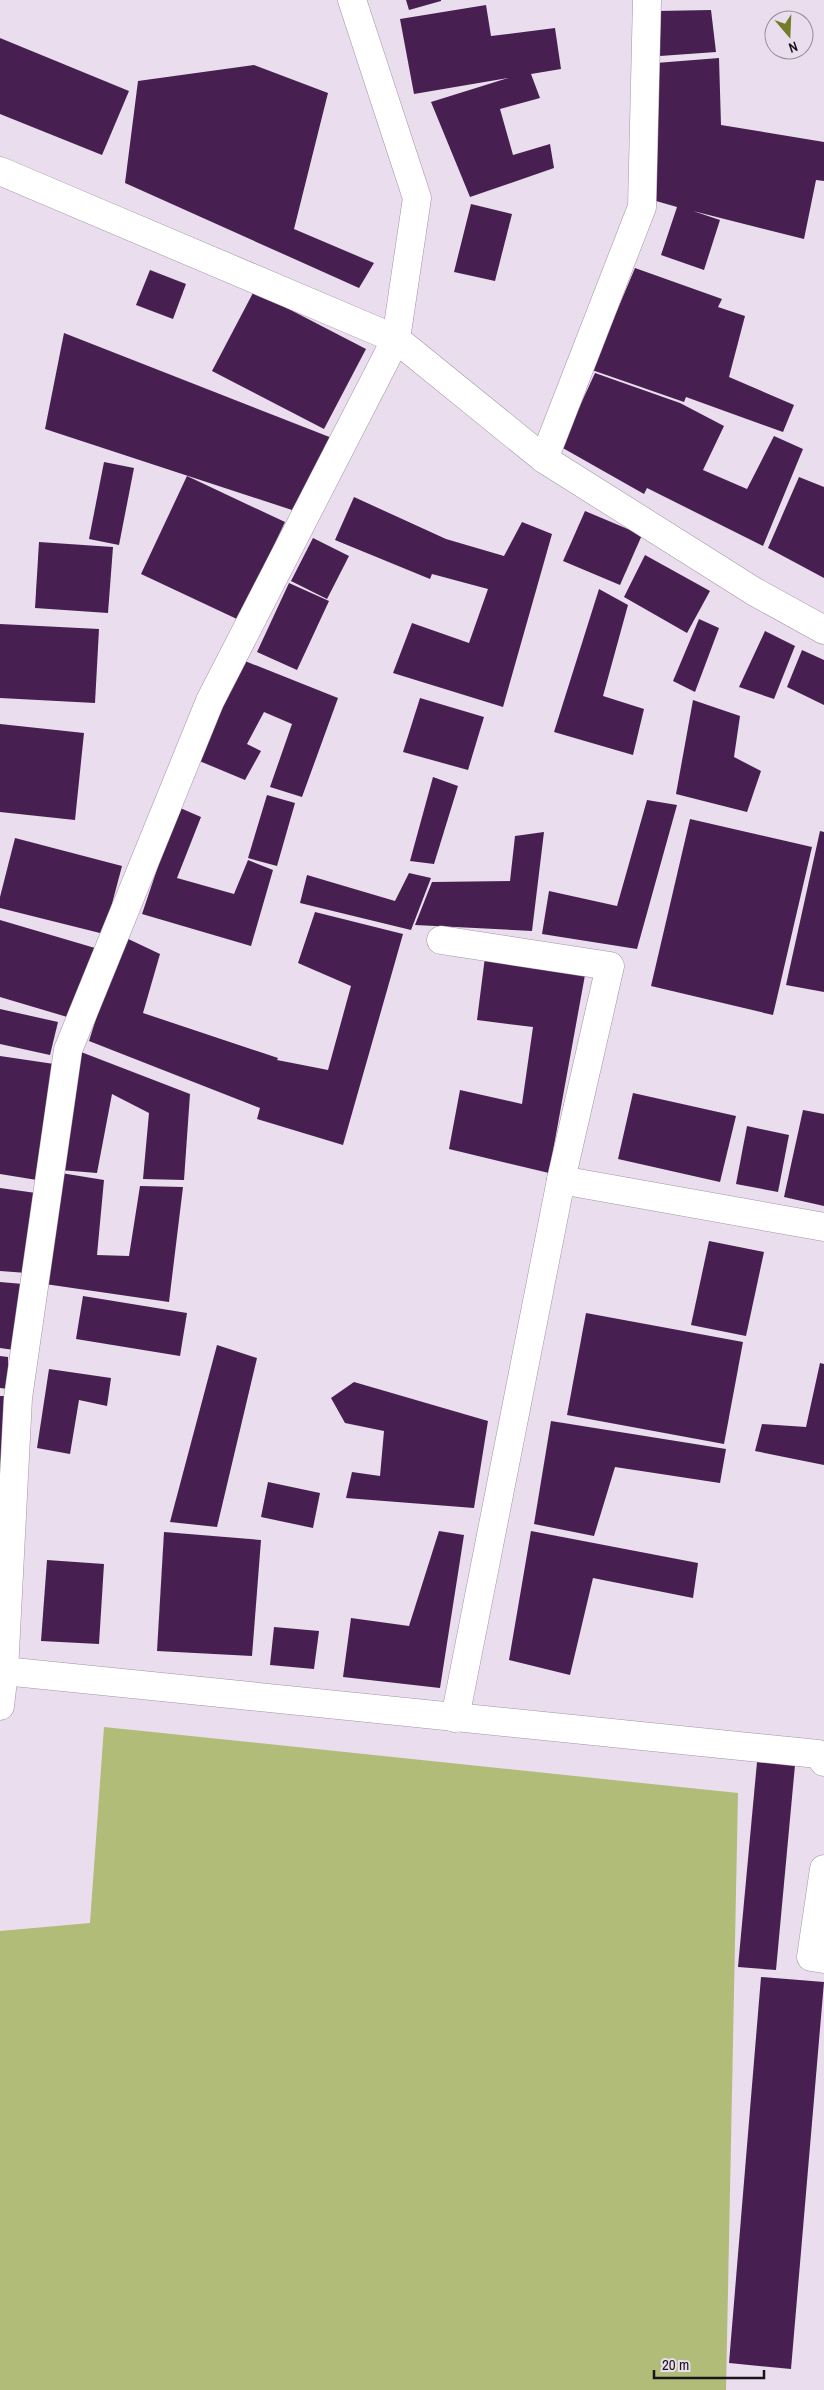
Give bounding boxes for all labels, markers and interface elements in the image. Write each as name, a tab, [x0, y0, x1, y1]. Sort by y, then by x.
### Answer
north arrow	[764, 10, 814, 60]
text: N	[786, 37, 800, 57]
scale bar	[654, 2348, 764, 2380]
text: 20 m	[662, 2354, 689, 2375]

